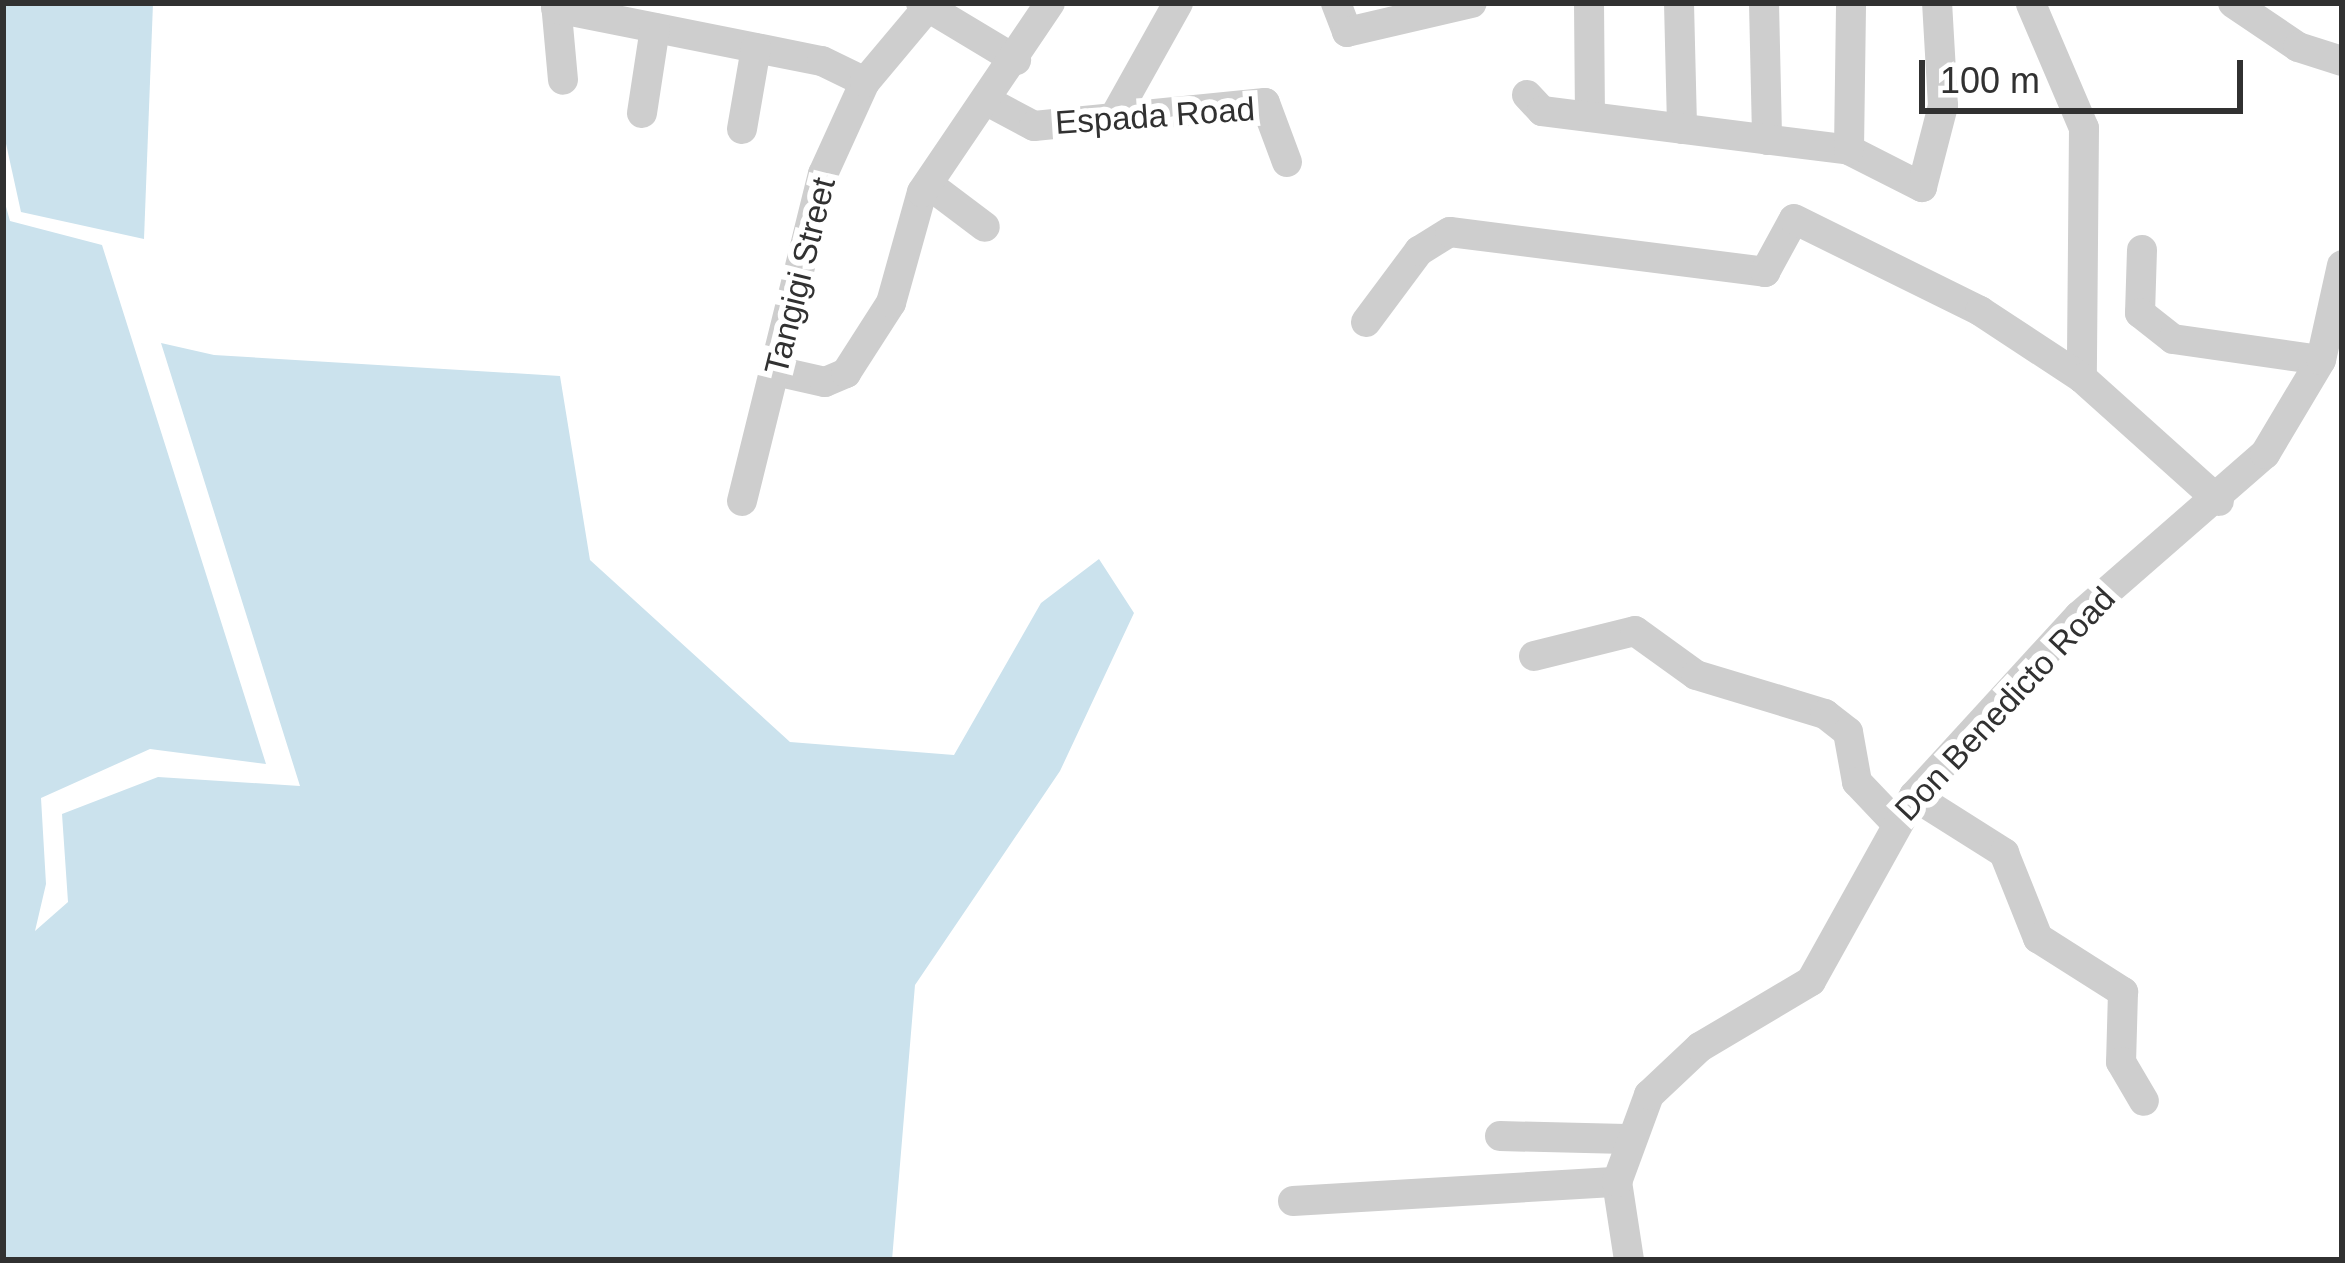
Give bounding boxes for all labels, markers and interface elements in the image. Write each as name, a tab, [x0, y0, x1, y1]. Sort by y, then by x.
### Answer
scale bar	[1925, 36, 2249, 110]
text: 100 m	[1940, 60, 2040, 101]
street label: Espada Road	[1054, 89, 1256, 143]
street label: Tangigi Street	[756, 173, 844, 379]
street label: Don Benedicto Road	[1887, 579, 2123, 829]

